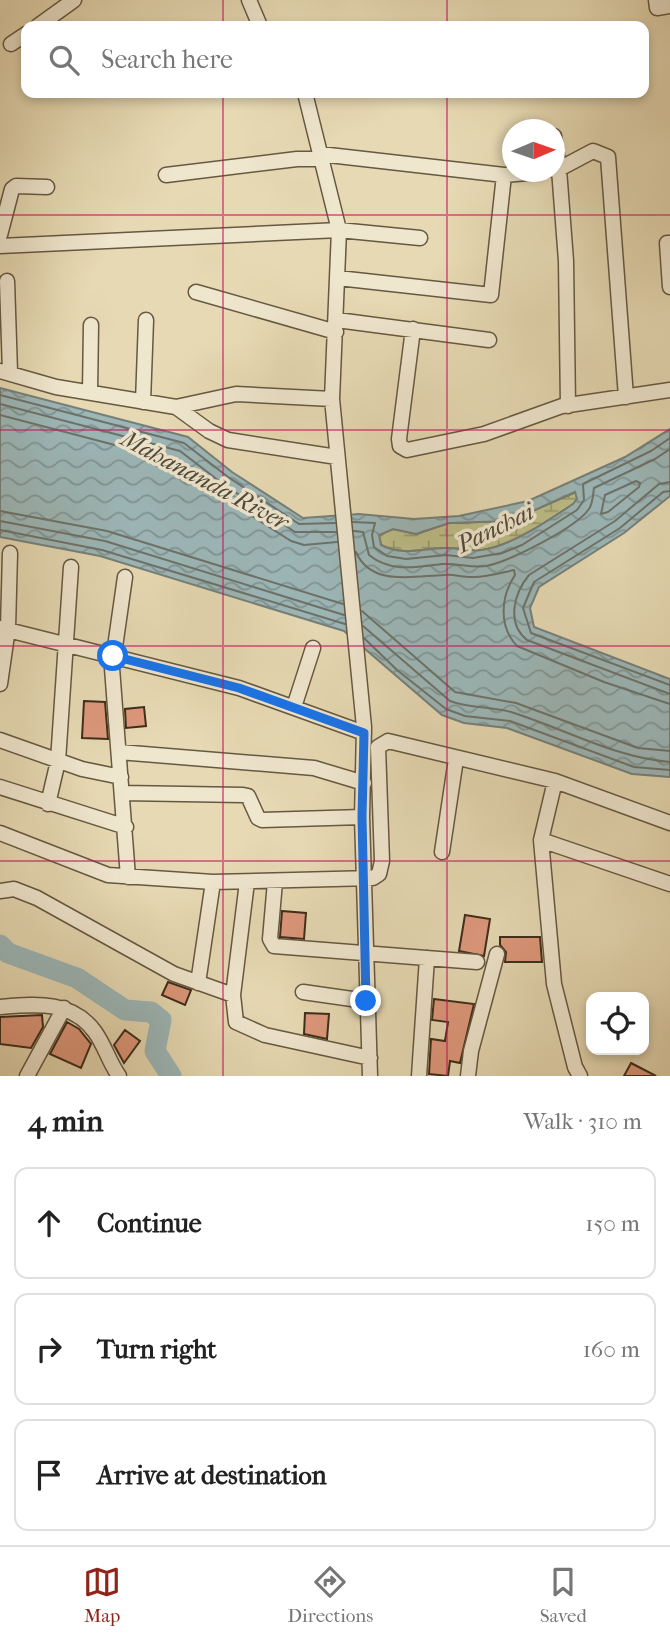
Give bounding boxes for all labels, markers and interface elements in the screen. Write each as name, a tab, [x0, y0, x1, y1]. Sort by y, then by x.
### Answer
search box	[21, 21, 649, 98]
icon: search	[45, 41, 83, 79]
text: Search here	[101, 44, 233, 75]
north arrow	[502, 119, 565, 182]
water label: Mahananda River	[115, 423, 295, 537]
water label: Panchai	[451, 497, 540, 559]
route start	[97, 640, 128, 671]
route end	[350, 985, 381, 1016]
map controls	[586, 992, 649, 1055]
button: locate	[586, 992, 649, 1055]
text: 4 min	[28, 1104, 103, 1139]
text: Walk · 310 m	[523, 1108, 642, 1135]
icon: ahead	[30, 1204, 68, 1242]
text: Continue	[97, 1208, 202, 1239]
text: 150 m	[585, 1210, 640, 1237]
icon: right	[30, 1330, 68, 1368]
text: Turn right	[97, 1334, 217, 1365]
text: 160 m	[583, 1336, 640, 1363]
icon: arrive	[30, 1456, 68, 1494]
text: Arrive at destination	[97, 1460, 327, 1491]
tab: Map	[83, 1563, 121, 1627]
tab: Directions	[288, 1563, 373, 1627]
tab: Saved	[540, 1563, 587, 1627]

